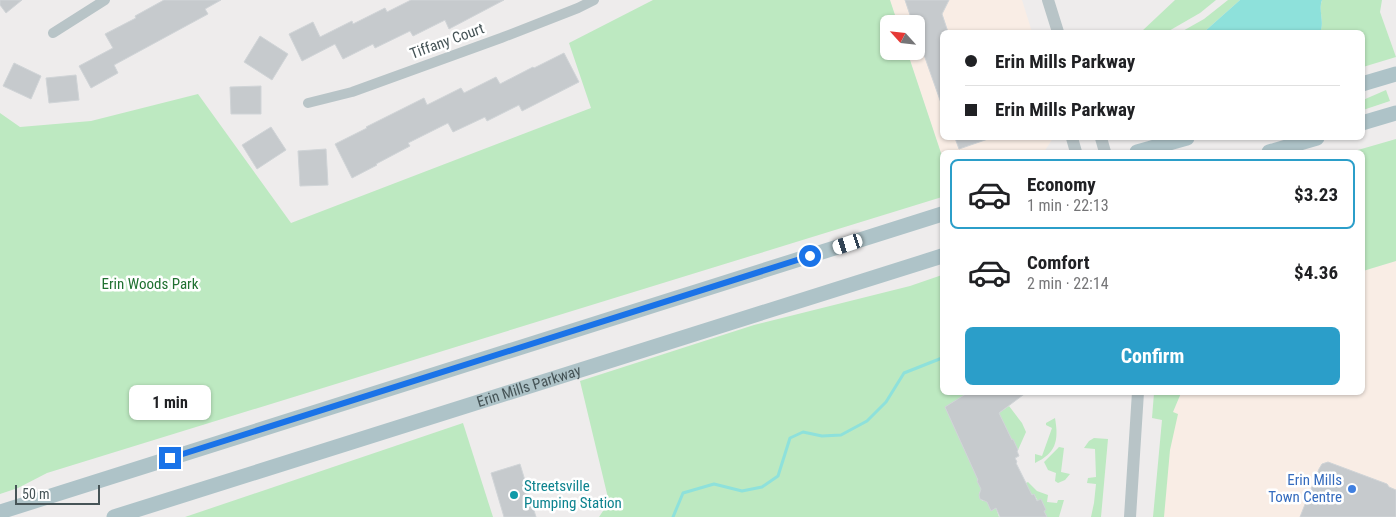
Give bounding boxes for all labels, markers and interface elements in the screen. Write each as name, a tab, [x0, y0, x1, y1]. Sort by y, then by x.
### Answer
north arrow	[880, 15, 925, 60]
map controls	[880, 15, 925, 60]
street label: Tiffany Court	[407, 19, 487, 63]
text: Erin Mills Parkway	[995, 50, 1135, 73]
text: Erin Mills Parkway	[995, 98, 1135, 121]
icon: car	[967, 172, 1012, 217]
text: Economy	[1027, 173, 1096, 196]
text: $3.23	[1294, 183, 1338, 206]
text: 1 min · 22:13	[1027, 196, 1109, 215]
car	[831, 232, 864, 256]
route start	[799, 245, 821, 267]
icon: car	[967, 250, 1012, 295]
text: Comfort	[1027, 251, 1090, 274]
text: $4.36	[1294, 261, 1338, 284]
text: 2 min · 22:14	[1027, 274, 1109, 293]
park label: Erin Woods Park	[102, 275, 199, 293]
button: Confirm	[965, 327, 1340, 385]
street label: Erin Mills Parkway	[475, 361, 583, 411]
callout: 1 min	[129, 386, 211, 420]
text: 1 min	[152, 393, 188, 412]
route end	[159, 447, 181, 469]
place label: Erin Mills Town Centre	[1268, 471, 1342, 506]
place label: Streetsville Pumping Station	[524, 477, 622, 512]
scale bar	[15, 482, 100, 505]
marker: Erin Mills Town Centre	[1346, 483, 1358, 495]
text: 50 m	[22, 486, 50, 502]
marker: Streetsville Pumping Station	[508, 489, 520, 501]

